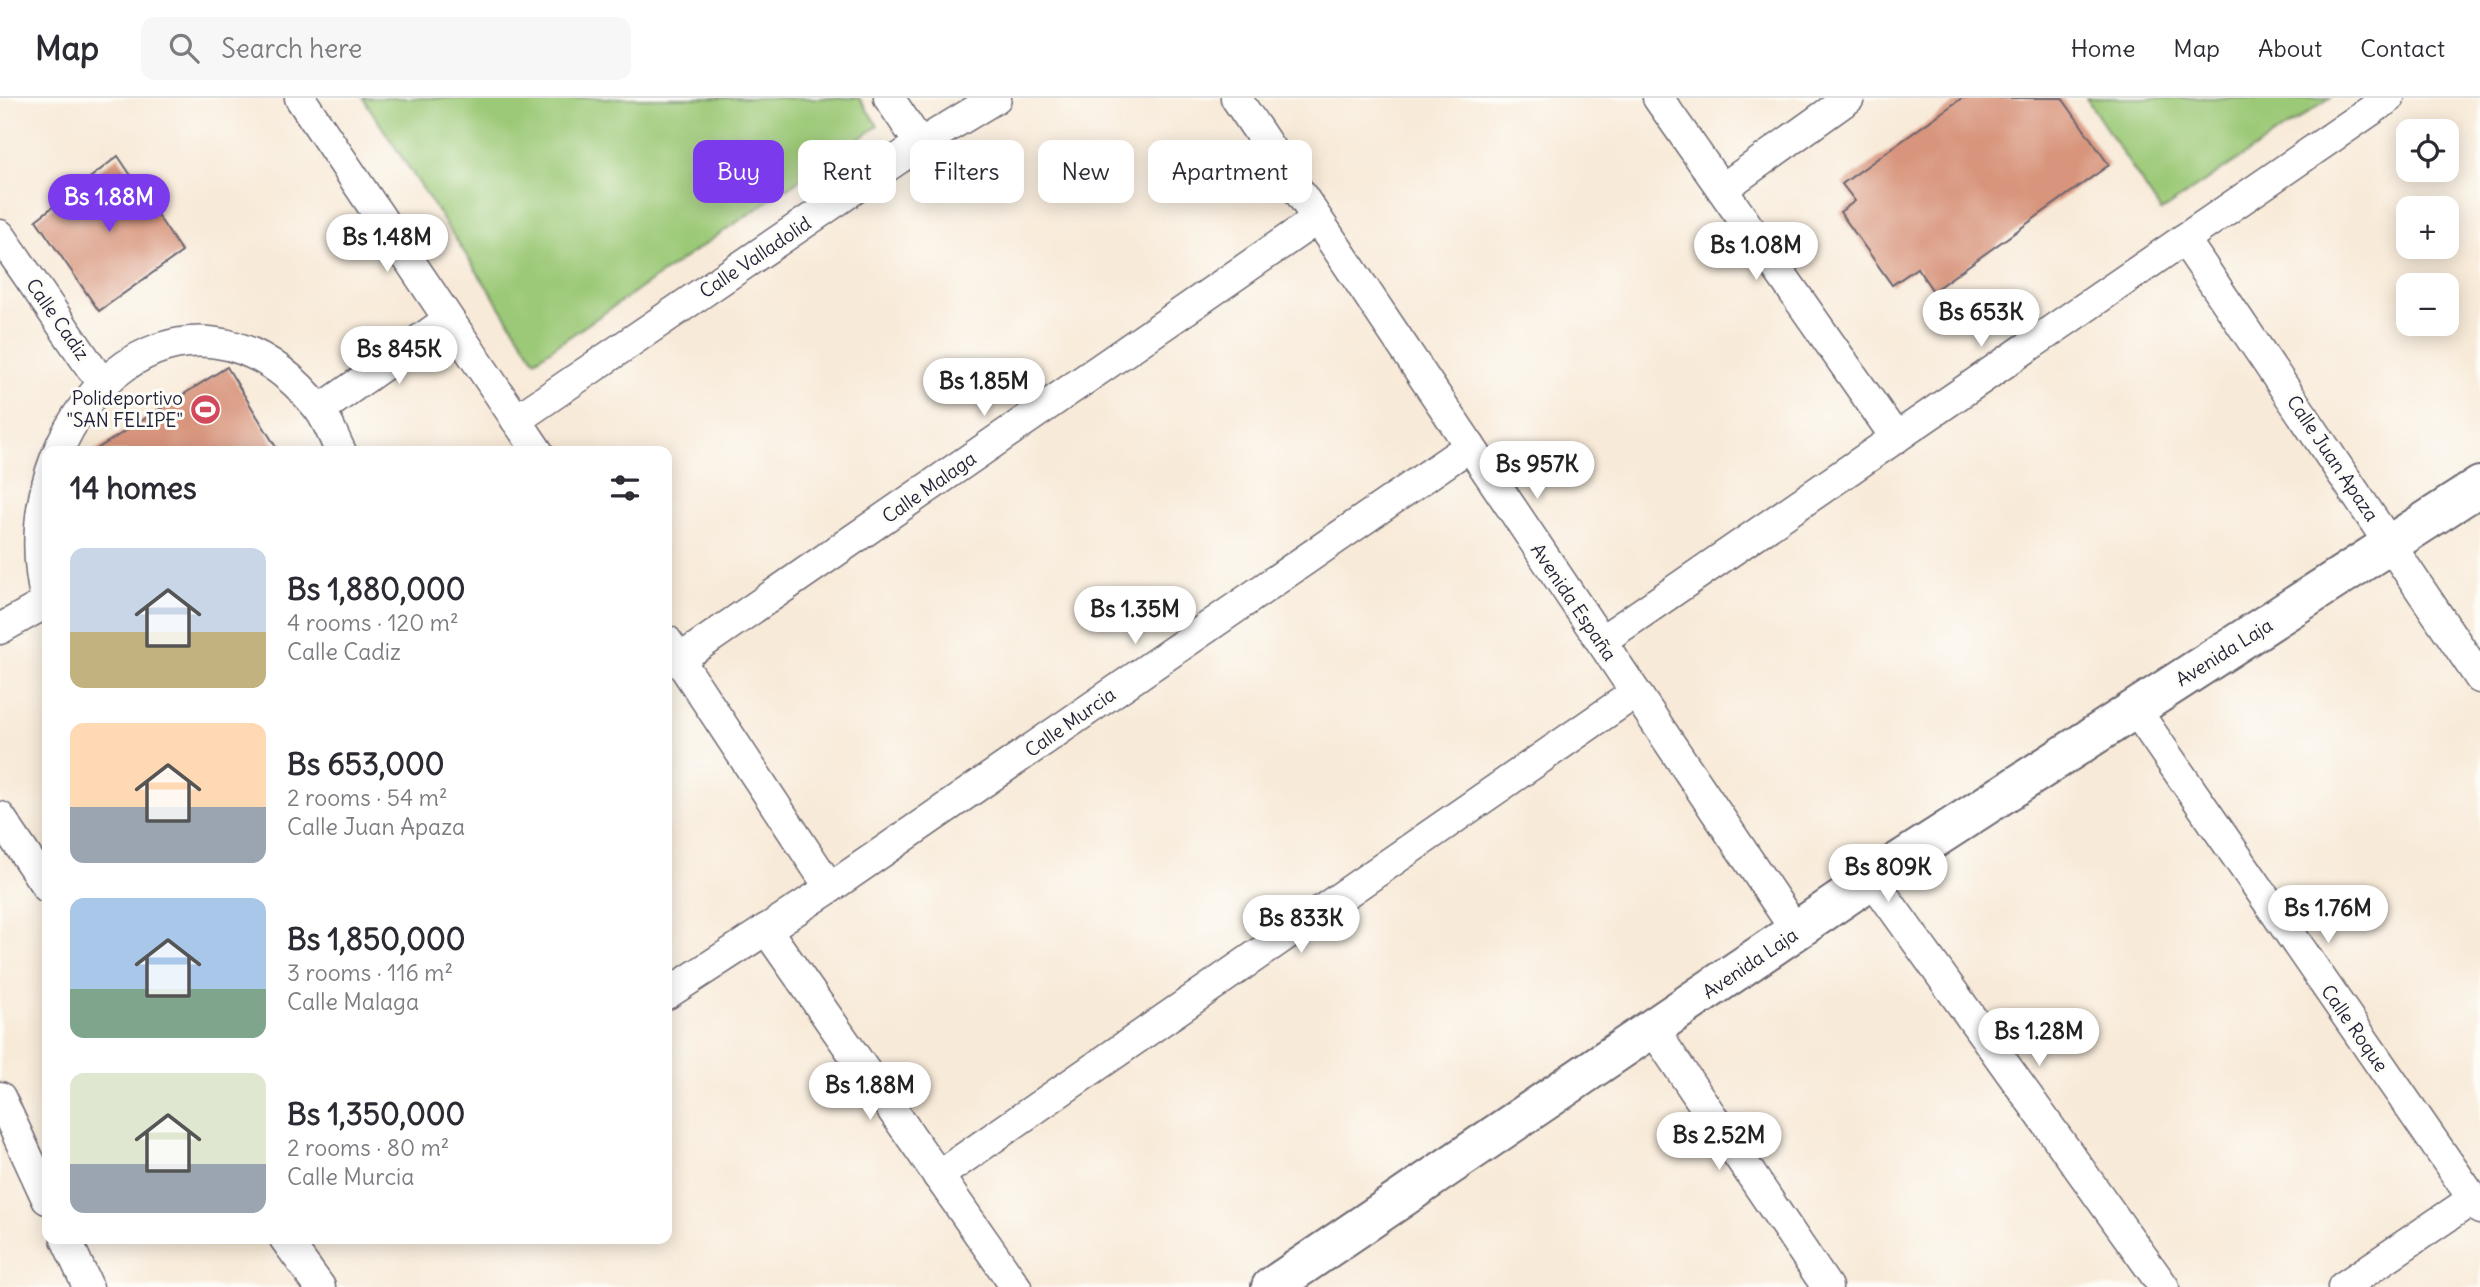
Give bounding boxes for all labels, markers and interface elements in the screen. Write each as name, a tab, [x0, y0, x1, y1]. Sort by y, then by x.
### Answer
search box	[141, 17, 631, 80]
text: Map	[35, 27, 99, 69]
icon: search	[165, 29, 203, 67]
text: Search here	[221, 32, 362, 65]
text: Home	[2071, 33, 2135, 63]
text: Map	[2173, 33, 2220, 63]
text: About	[2258, 33, 2322, 63]
text: Contact	[2360, 33, 2445, 63]
map controls	[2396, 119, 2459, 336]
button: locate	[2396, 119, 2459, 182]
chip: Buy	[693, 140, 784, 203]
chip: Rent	[798, 140, 896, 203]
chip: Filters	[910, 140, 1024, 203]
chip: New	[1038, 140, 1134, 203]
chip: Apartment	[1148, 140, 1312, 203]
pin: Bs 1.88M	[37, 174, 181, 234]
text: Bs 1.88M	[64, 182, 154, 211]
button: +	[2396, 196, 2459, 259]
street label: Calle Valladolid	[695, 211, 815, 303]
pin: Bs 1.48M	[315, 214, 459, 274]
text: Bs 1.48M	[342, 222, 432, 251]
pin: Bs 1.08M	[1684, 222, 1828, 282]
text: Bs 1.08M	[1710, 230, 1802, 259]
button: −	[2396, 273, 2459, 336]
street label: Calle Cadiz	[21, 274, 95, 364]
pin: Bs 653K	[1916, 289, 2046, 349]
text: Bs 653K	[1939, 297, 2023, 326]
pin: Bs 845K	[334, 327, 464, 386]
text: Bs 845K	[357, 334, 442, 363]
pin: Bs 1.85M	[912, 358, 1056, 418]
text: Bs 1.85M	[939, 366, 1029, 395]
place label: Polideportivo "SAN FELIPE"	[66, 386, 183, 432]
street label: Calle Juan Apaza	[2282, 390, 2384, 526]
sports icon: Polideportivo "SAN FELIPE"	[189, 392, 223, 426]
pin: Bs 957K	[1472, 442, 1602, 501]
street label: Calle Malaga	[877, 446, 981, 528]
text: Bs 957K	[1496, 449, 1578, 478]
text: 14 homes	[70, 469, 197, 507]
icon: filters	[606, 469, 644, 507]
street label: Avenida España	[1526, 539, 1622, 665]
text: Bs 1,880,000	[287, 570, 465, 608]
icon: home	[126, 576, 210, 660]
pin: Bs 1.35M	[1063, 587, 1207, 646]
text: Bs 1.35M	[1090, 594, 1180, 623]
text: 4 rooms · 120 m²	[287, 608, 459, 637]
street label: Avenida Laja	[2171, 613, 2277, 691]
text: Calle Cadiz	[287, 637, 401, 666]
street label: Calle Murcia	[1020, 682, 1120, 762]
text: Bs 653,000	[287, 745, 445, 783]
icon: home	[126, 751, 210, 835]
text: 2 rooms · 54 m²	[287, 783, 448, 812]
text: Calle Juan Apaza	[287, 812, 465, 841]
pin: Bs 809K	[1823, 844, 1953, 904]
text: Bs 809K	[1845, 852, 1931, 881]
pin: Bs 1.76M	[2256, 886, 2400, 945]
text: Bs 1.76M	[2284, 893, 2372, 922]
pin: Bs 833K	[1236, 896, 1366, 955]
text: Bs 833K	[1259, 903, 1343, 932]
text: Bs 1,850,000	[287, 920, 465, 958]
street label: Avenida Laja	[1698, 922, 1802, 1004]
icon: home	[126, 926, 210, 1010]
text: 3 rooms · 116 m²	[287, 958, 453, 987]
street label: Calle Roque	[2316, 980, 2394, 1076]
text: Calle Malaga	[287, 987, 419, 1016]
pin: Bs 1.28M	[1967, 1009, 2111, 1068]
text: Bs 1.28M	[1994, 1016, 2084, 1045]
pin: Bs 1.88M	[798, 1062, 942, 1122]
text: Bs 1.88M	[825, 1070, 915, 1099]
text: Bs 1,350,000	[287, 1095, 465, 1133]
icon: home	[126, 1101, 210, 1185]
pin: Bs 2.52M	[1647, 1112, 1791, 1172]
text: Bs 2.52M	[1673, 1120, 1765, 1149]
text: 2 rooms · 80 m²	[287, 1133, 449, 1162]
text: Calle Murcia	[287, 1162, 414, 1191]

